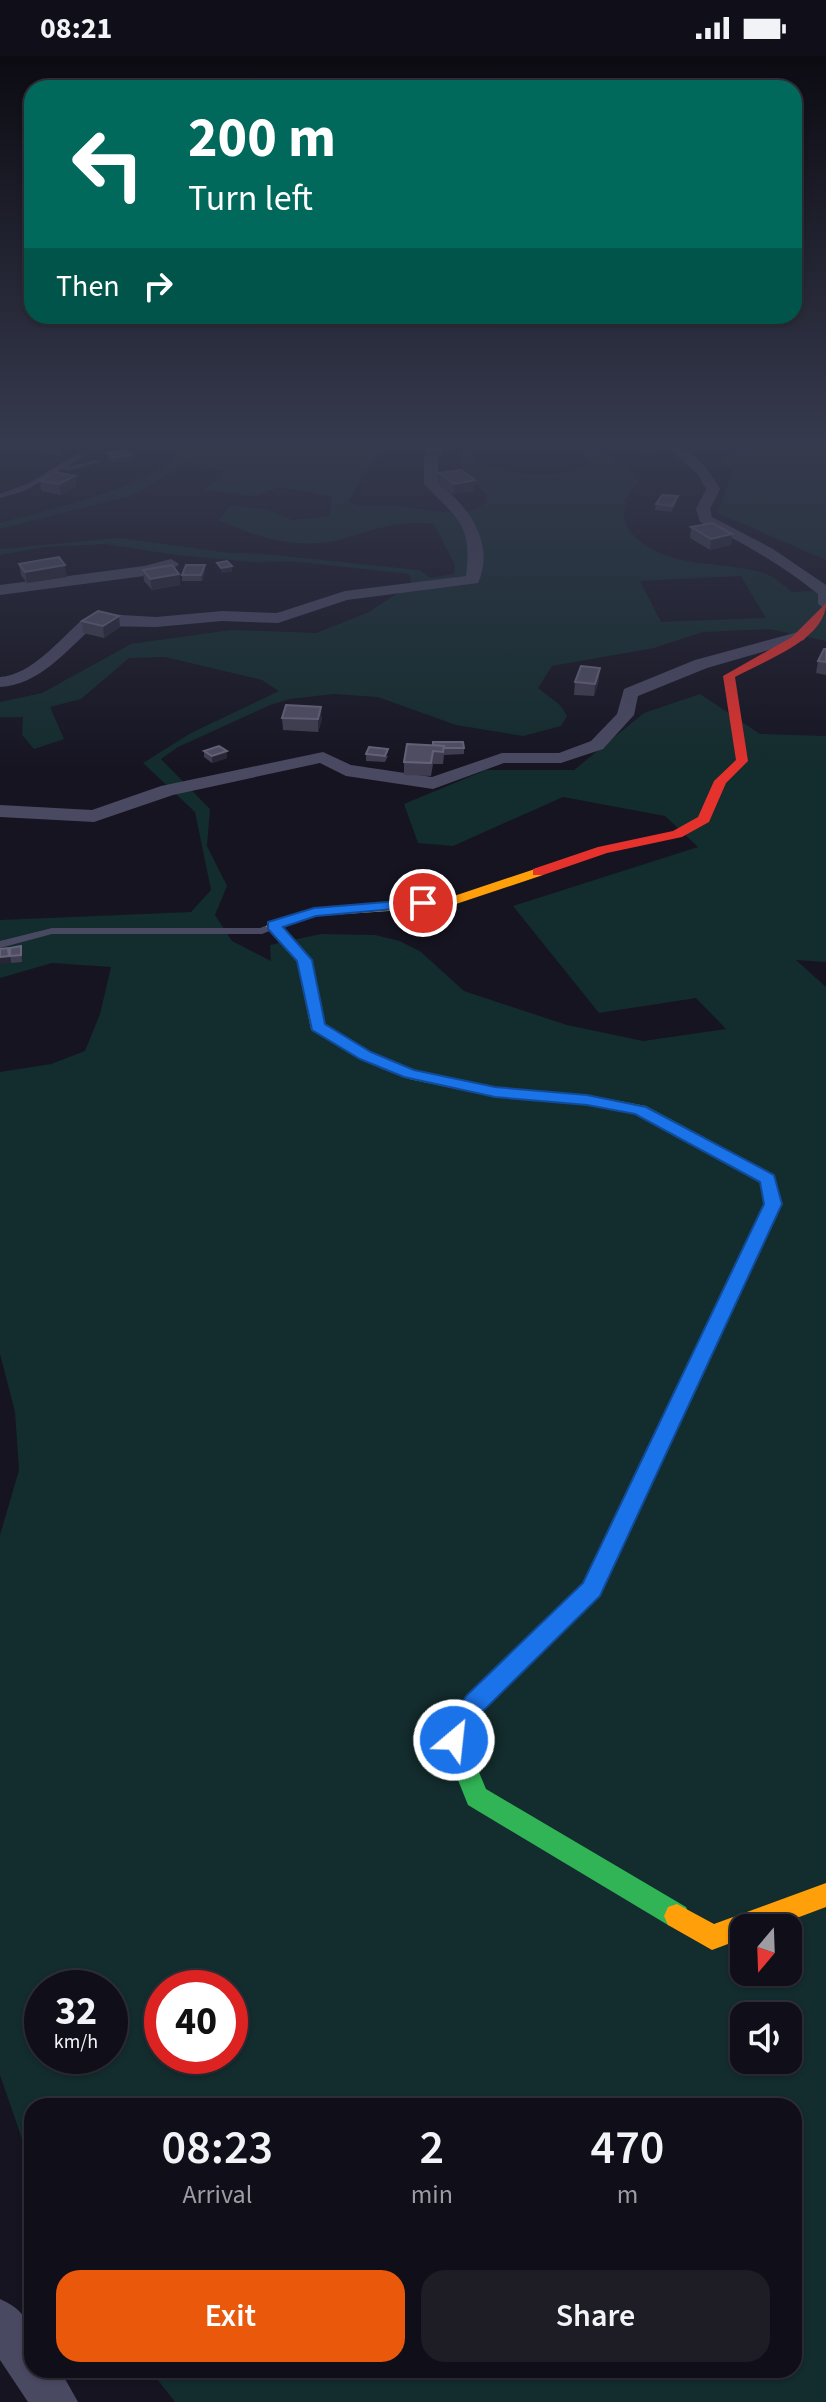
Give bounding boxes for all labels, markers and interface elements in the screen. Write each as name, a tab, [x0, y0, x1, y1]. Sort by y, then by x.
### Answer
text: 08:21	[40, 7, 112, 50]
text: 200 m	[188, 99, 336, 178]
icon: left	[56, 112, 160, 216]
text: Turn left	[188, 173, 313, 224]
icon: right	[136, 264, 180, 308]
text: Then	[56, 265, 120, 308]
pin	[389, 869, 457, 937]
icon: arrive	[401, 881, 445, 925]
position arrow	[412, 1698, 496, 1782]
north arrow	[730, 1914, 802, 1986]
map controls	[730, 1914, 802, 2074]
speed limit sign: 40	[144, 1970, 248, 2074]
text: 32	[55, 1983, 97, 2040]
button: sound	[730, 2002, 802, 2074]
text: km/h	[54, 2028, 98, 2056]
text: 08:23	[162, 2114, 273, 2182]
text: 2	[420, 2114, 444, 2182]
text: 470	[591, 2114, 664, 2182]
text: Arrival	[182, 2176, 252, 2213]
text: min	[411, 2176, 453, 2213]
text: m	[617, 2176, 638, 2213]
button: Exit	[56, 2270, 405, 2362]
button: Share	[421, 2270, 770, 2362]

